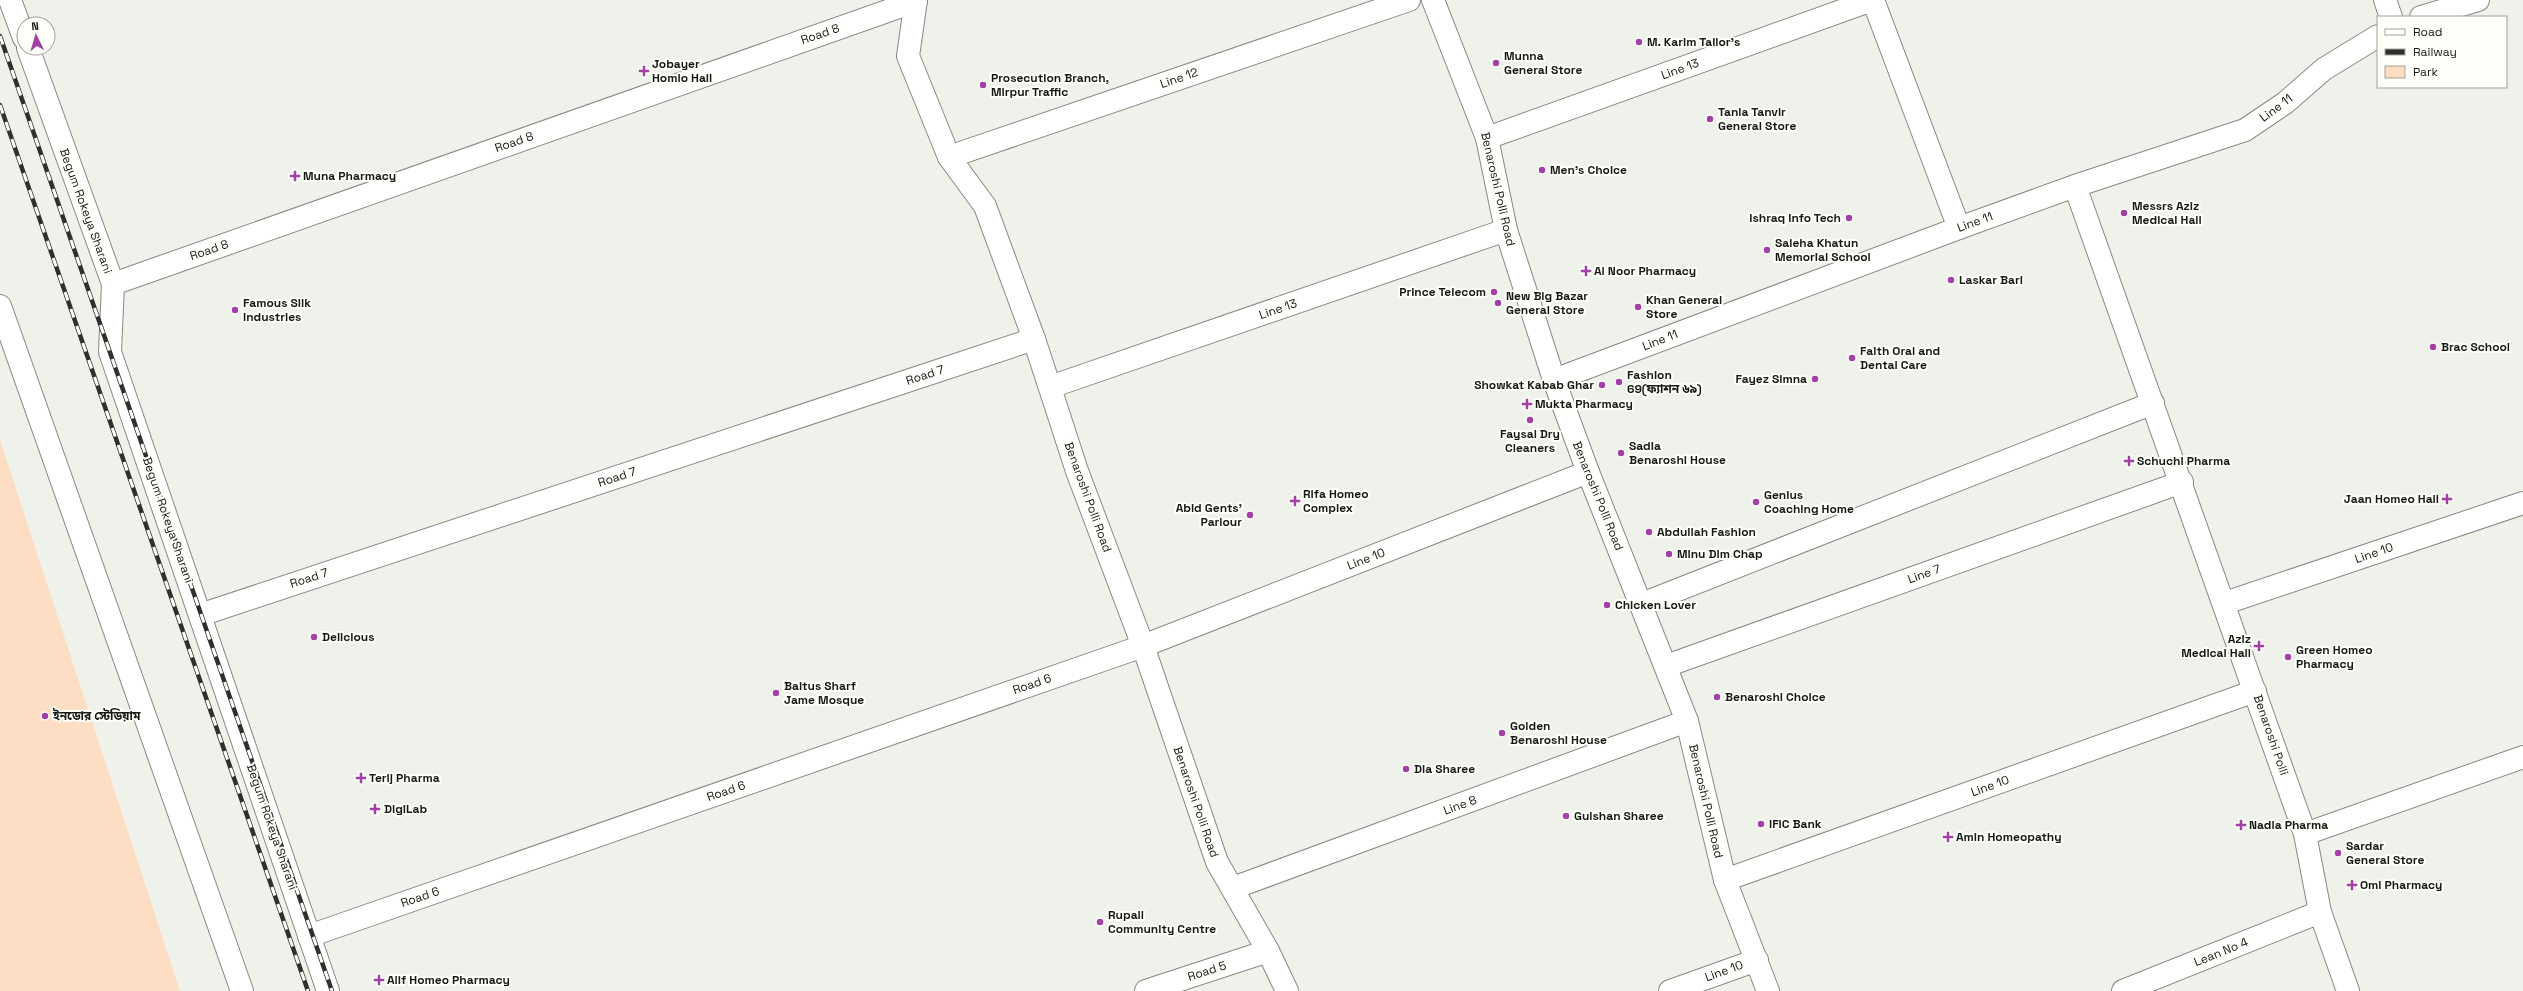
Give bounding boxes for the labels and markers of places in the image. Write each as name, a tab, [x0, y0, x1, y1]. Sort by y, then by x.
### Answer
place label: M. Karim Tailor’s	[1647, 34, 1740, 50]
marker: M. Karim Tailor’s	[1634, 37, 1644, 47]
place label: Munna General Store	[1504, 48, 1582, 78]
place label: Jobayer Homio Hall	[652, 56, 712, 86]
marker: Munna General Store	[1491, 58, 1501, 68]
marker: Jobayer Homio Hall	[639, 66, 649, 76]
place label: Prosecution Branch, Mirpur Traffic	[991, 70, 1109, 100]
marker: Prosecution Branch, Mirpur Traffic	[978, 80, 988, 90]
place label: Tania Tanvir General Store	[1718, 104, 1796, 134]
marker: Tania Tanvir General Store	[1705, 114, 1715, 124]
place label: Men's Choice	[1550, 162, 1627, 178]
marker: Men's Choice	[1537, 165, 1547, 175]
place label: Muna Pharmacy	[303, 168, 396, 184]
marker: Muna Pharmacy	[290, 171, 300, 181]
place label: Messrs Aziz Medical Hall	[2132, 198, 2202, 228]
marker: Messrs Aziz Medical Hall	[2119, 208, 2129, 218]
place label: Ishraq Info Tech	[1749, 210, 1841, 226]
marker: Ishraq Info Tech	[1844, 213, 1854, 223]
place label: Saleha Khatun Memorial School	[1775, 235, 1871, 265]
marker: Saleha Khatun Memorial School	[1762, 245, 1772, 255]
place label: Al Noor Pharmacy	[1594, 263, 1696, 279]
marker: Al Noor Pharmacy	[1581, 266, 1591, 276]
place label: Laskar Bari	[1959, 272, 2023, 288]
marker: Laskar Bari	[1946, 275, 1956, 285]
place label: Prince Telecom	[1399, 284, 1486, 300]
marker: Prince Telecom	[1489, 287, 1499, 297]
place label: New Big Bazar General Store	[1506, 288, 1588, 318]
place label: Khan General Store	[1646, 292, 1722, 322]
place label: Famous Silk Industries	[243, 295, 311, 325]
marker: New Big Bazar General Store	[1493, 298, 1503, 308]
marker: Khan General Store	[1633, 302, 1643, 312]
marker: Famous Silk Industries	[230, 305, 240, 315]
place label: Brac School	[2441, 339, 2510, 355]
marker: Brac School	[2428, 342, 2438, 352]
place label: Faith Oral and Dental Care	[1860, 343, 1940, 373]
marker: Faith Oral and Dental Care	[1847, 353, 1857, 363]
place label: Fashion 69(ফ্যাশন ৬৯)	[1627, 367, 1702, 397]
place label: Fayez Simna	[1735, 371, 1807, 387]
marker: Fayez Simna	[1810, 374, 1820, 384]
place label: Showkat Kabab Ghar	[1474, 377, 1594, 393]
marker: Fashion 69(ফ্যাশন ৬৯)	[1614, 377, 1624, 387]
marker: Showkat Kabab Ghar	[1597, 380, 1607, 390]
place label: Mukta Pharmacy	[1535, 396, 1633, 412]
marker: Mukta Pharmacy	[1522, 399, 1532, 409]
marker: Faysal Dry Cleaners	[1525, 415, 1535, 425]
place label: Faysal Dry Cleaners	[1500, 426, 1560, 456]
place label: Sadia Benaroshi House	[1629, 438, 1726, 468]
marker: Sadia Benaroshi House	[1616, 448, 1626, 458]
place label: Schuchi Pharma	[2137, 453, 2230, 469]
marker: Schuchi Pharma	[2124, 456, 2134, 466]
place label: Rifa Homeo Complex	[1303, 486, 1369, 516]
place label: Genius Coaching Home	[1764, 487, 1854, 517]
place label: Jaan Homeo Hall	[2344, 491, 2439, 507]
marker: Jaan Homeo Hall	[2442, 494, 2452, 504]
marker: Rifa Homeo Complex	[1290, 496, 1300, 506]
marker: Genius Coaching Home	[1751, 497, 1761, 507]
place label: Abid Gents' Parlour	[1176, 500, 1242, 530]
marker: Abid Gents' Parlour	[1245, 510, 1255, 520]
place label: Abdullah Fashion	[1657, 524, 1756, 540]
marker: Abdullah Fashion	[1644, 527, 1654, 537]
place label: Minu Dim Chap	[1677, 546, 1763, 562]
marker: Minu Dim Chap	[1664, 549, 1674, 559]
place label: Chicken Lover	[1615, 597, 1696, 613]
marker: Chicken Lover	[1602, 600, 1612, 610]
place label: Delicious	[322, 629, 375, 645]
place label: Aziz Medical Hall	[2181, 631, 2251, 661]
marker: Delicious	[309, 632, 319, 642]
marker: Aziz Medical Hall	[2254, 641, 2264, 651]
place label: Green Homeo Pharmacy	[2296, 642, 2373, 672]
marker: Green Homeo Pharmacy	[2283, 652, 2293, 662]
place label: Baitus Sharf Jame Mosque	[784, 678, 864, 708]
marker: Baitus Sharf Jame Mosque	[771, 688, 781, 698]
place label: Benaroshi Choice	[1725, 689, 1826, 705]
marker: Benaroshi Choice	[1712, 692, 1722, 702]
place label: ইনডোর স্টেডিয়াম	[52, 708, 141, 724]
marker: ইনডোর স্টেডিয়াম	[40, 711, 50, 721]
place label: Golden Benaroshi House	[1510, 718, 1607, 748]
marker: Golden Benaroshi House	[1497, 728, 1507, 738]
place label: Dia Sharee	[1414, 761, 1475, 777]
marker: Dia Sharee	[1401, 764, 1411, 774]
place label: Terij Pharma	[369, 770, 440, 786]
marker: Terij Pharma	[356, 773, 366, 783]
place label: DigiLab	[384, 801, 427, 817]
marker: DigiLab	[369, 803, 381, 815]
place label: Gulshan Sharee	[1574, 808, 1664, 824]
marker: Gulshan Sharee	[1561, 811, 1571, 821]
place label: IFIC Bank	[1769, 816, 1822, 832]
place label: Nadia Pharma	[2249, 817, 2328, 833]
marker: IFIC Bank	[1756, 819, 1766, 829]
marker: Nadia Pharma	[2236, 820, 2246, 830]
place label: Amin Homeopathy	[1956, 829, 2062, 845]
marker: Amin Homeopathy	[1943, 832, 1953, 842]
place label: Sardar General Store	[2346, 838, 2424, 868]
marker: Sardar General Store	[2333, 848, 2343, 858]
place label: Omi Pharmacy	[2360, 877, 2442, 893]
marker: Omi Pharmacy	[2347, 880, 2357, 890]
place label: Rupali Community Centre	[1108, 907, 1216, 937]
marker: Rupali Community Centre	[1095, 917, 1105, 927]
place label: Alif Homeo Pharmacy	[387, 972, 510, 988]
marker: Alif Homeo Pharmacy	[374, 975, 384, 985]

